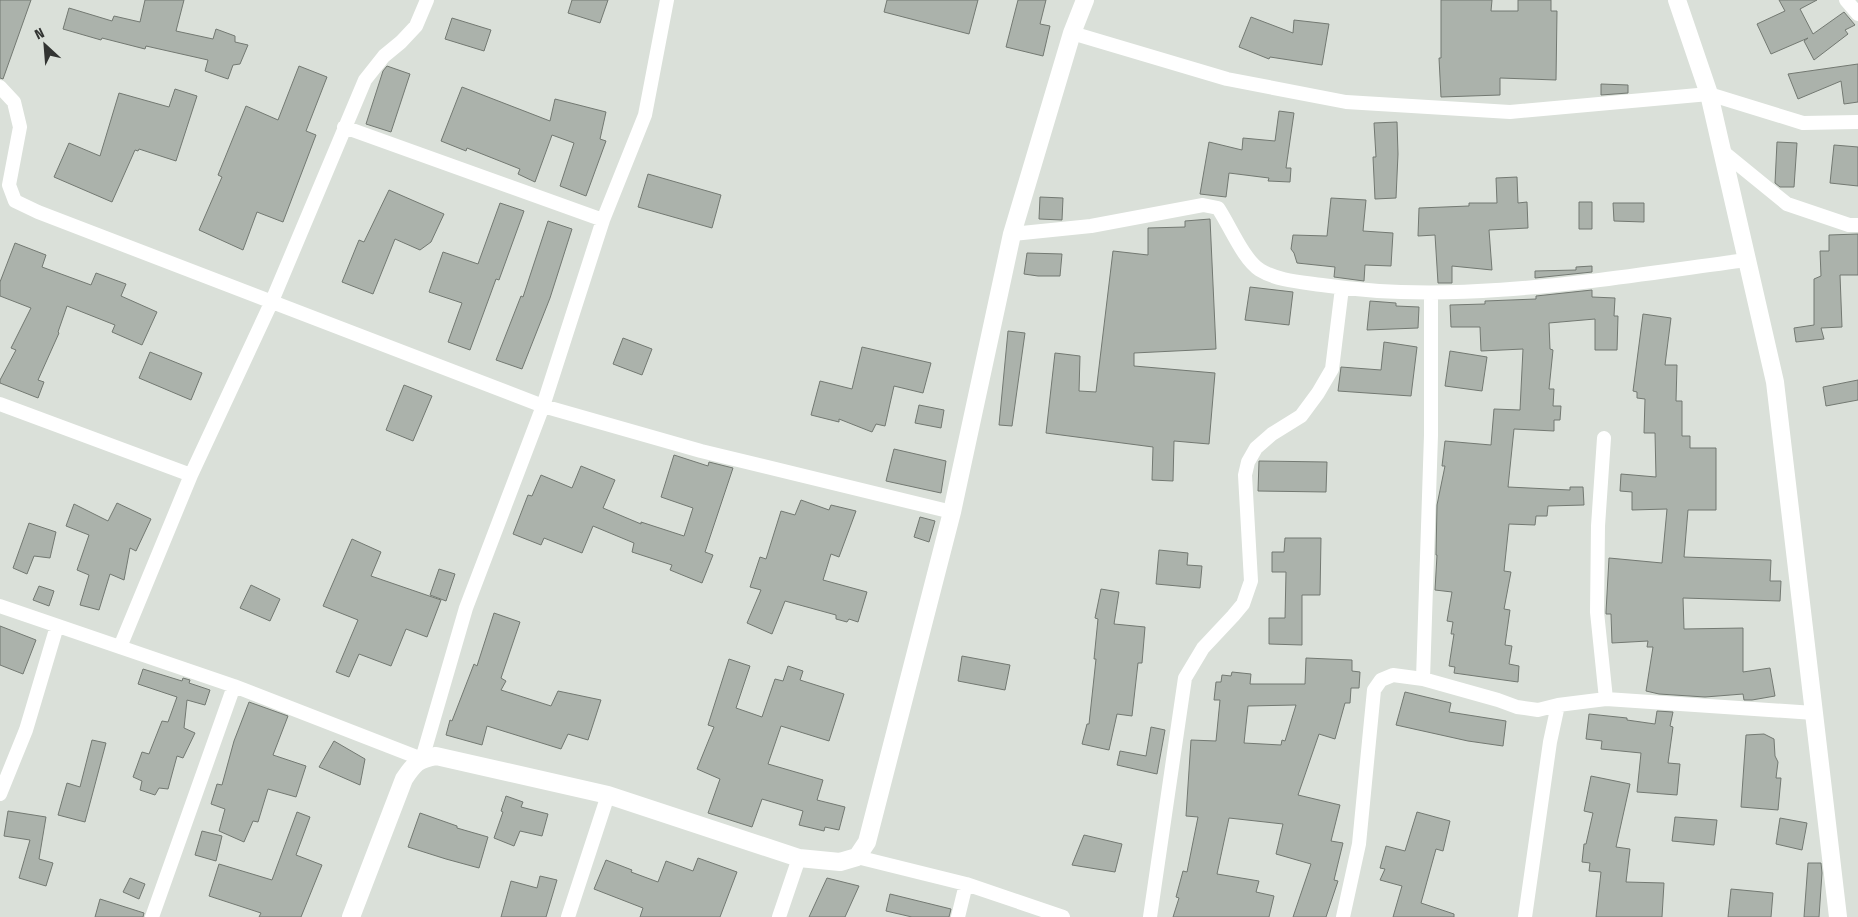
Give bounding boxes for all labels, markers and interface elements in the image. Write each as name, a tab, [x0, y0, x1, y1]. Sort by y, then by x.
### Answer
north arrow	[20, 20, 70, 70]
text: N	[32, 24, 47, 43]

